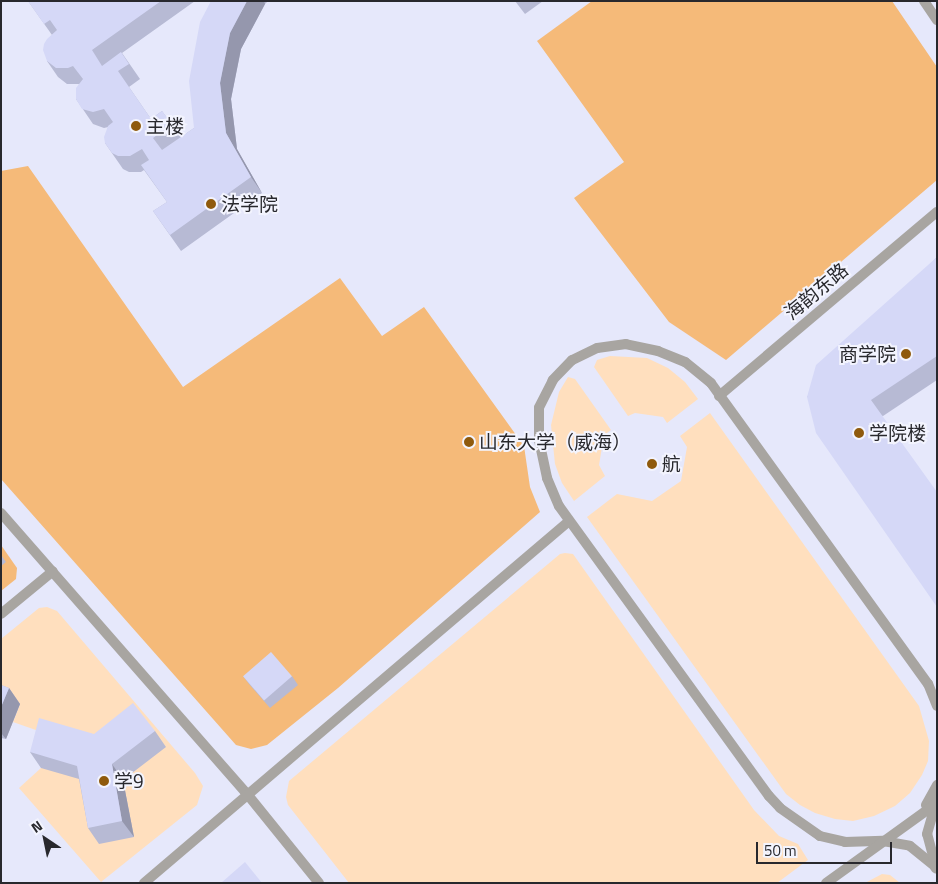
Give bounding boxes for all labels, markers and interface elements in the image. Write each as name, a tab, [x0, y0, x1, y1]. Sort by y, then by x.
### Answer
place label: 主楼	[146, 115, 184, 137]
marker: 主楼	[130, 120, 142, 132]
place label: 法学院	[221, 193, 278, 215]
marker: 法学院	[205, 198, 217, 210]
street label: 海韵东路	[780, 258, 852, 324]
place label: 商学院	[839, 343, 896, 365]
marker: 商学院	[900, 348, 912, 360]
place label: 学院楼	[869, 422, 926, 444]
marker: 学院楼	[853, 427, 865, 439]
place label: 山东大学（威海）	[479, 431, 631, 453]
marker: 山东大学（威海）	[463, 436, 475, 448]
place label: 航	[662, 453, 681, 475]
marker: 航	[646, 458, 658, 470]
place label: 学9	[114, 770, 144, 792]
marker: 学9	[98, 775, 110, 787]
north arrow	[20, 814, 70, 864]
text: N	[26, 815, 46, 838]
scale bar	[758, 832, 894, 864]
text: 50 m	[764, 839, 797, 862]

